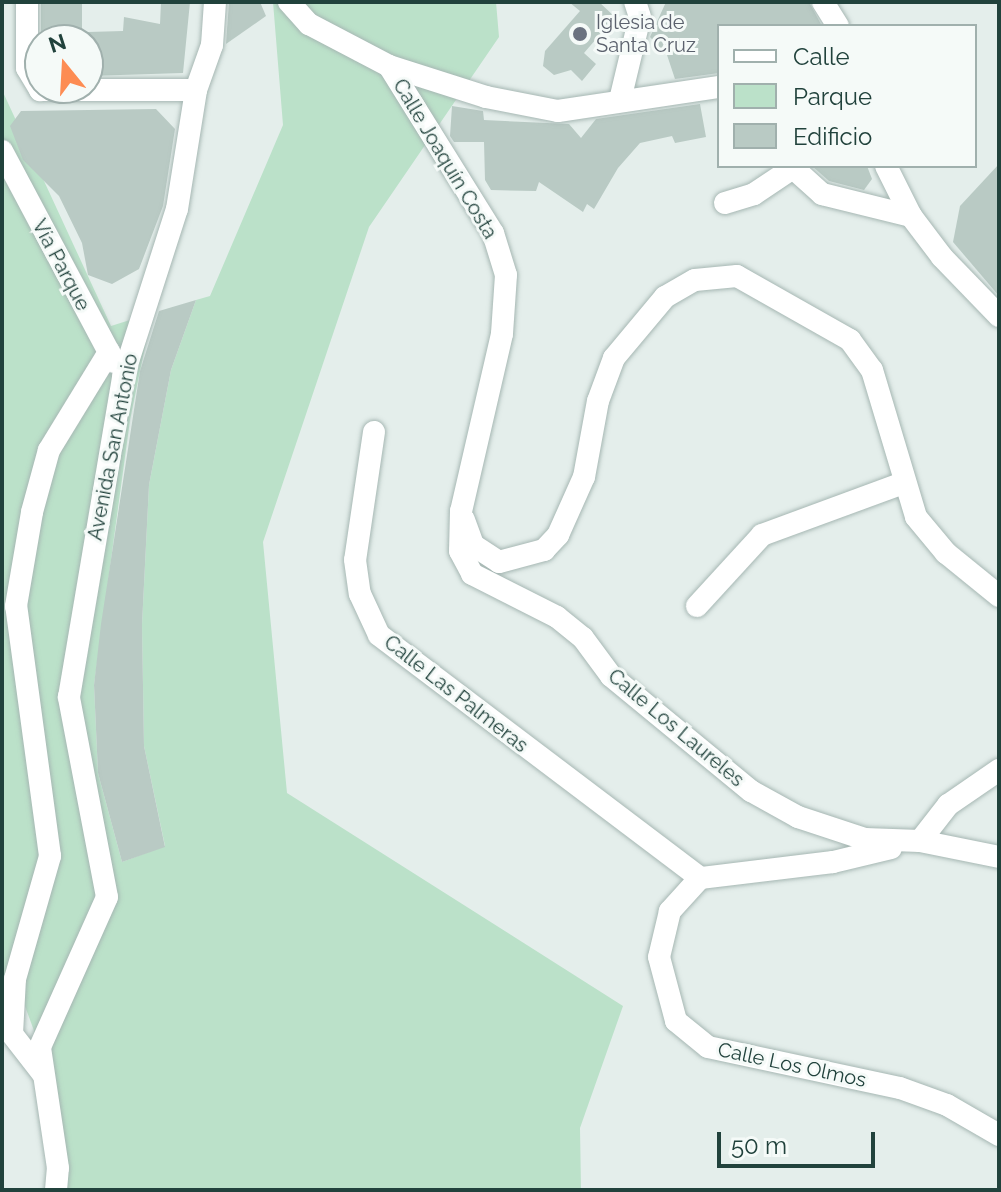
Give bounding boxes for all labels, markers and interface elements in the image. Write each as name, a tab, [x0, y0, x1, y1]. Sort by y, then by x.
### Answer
place label: Iglesia de Santa Cruz	[596, 10, 696, 57]
north arrow	[24, 24, 104, 104]
legend	[717, 24, 977, 168]
marker: Iglesia de Santa Cruz	[571, 25, 589, 43]
text: N	[45, 28, 69, 58]
text: Calle	[793, 42, 850, 71]
street label: Calle Joaquín Costa	[388, 74, 502, 244]
text: Parque	[793, 82, 872, 111]
text: Edificio	[793, 122, 872, 151]
street label: Vía Parque	[27, 215, 95, 315]
street label: Avenida San Antonio	[83, 351, 143, 543]
street label: Calle Las Palmeras	[379, 630, 533, 758]
street label: Calle Los Laureles	[603, 664, 749, 792]
street label: Calle Los Olmos	[716, 1038, 868, 1092]
scale bar	[721, 1116, 879, 1166]
text: 50 m	[731, 1131, 787, 1160]

